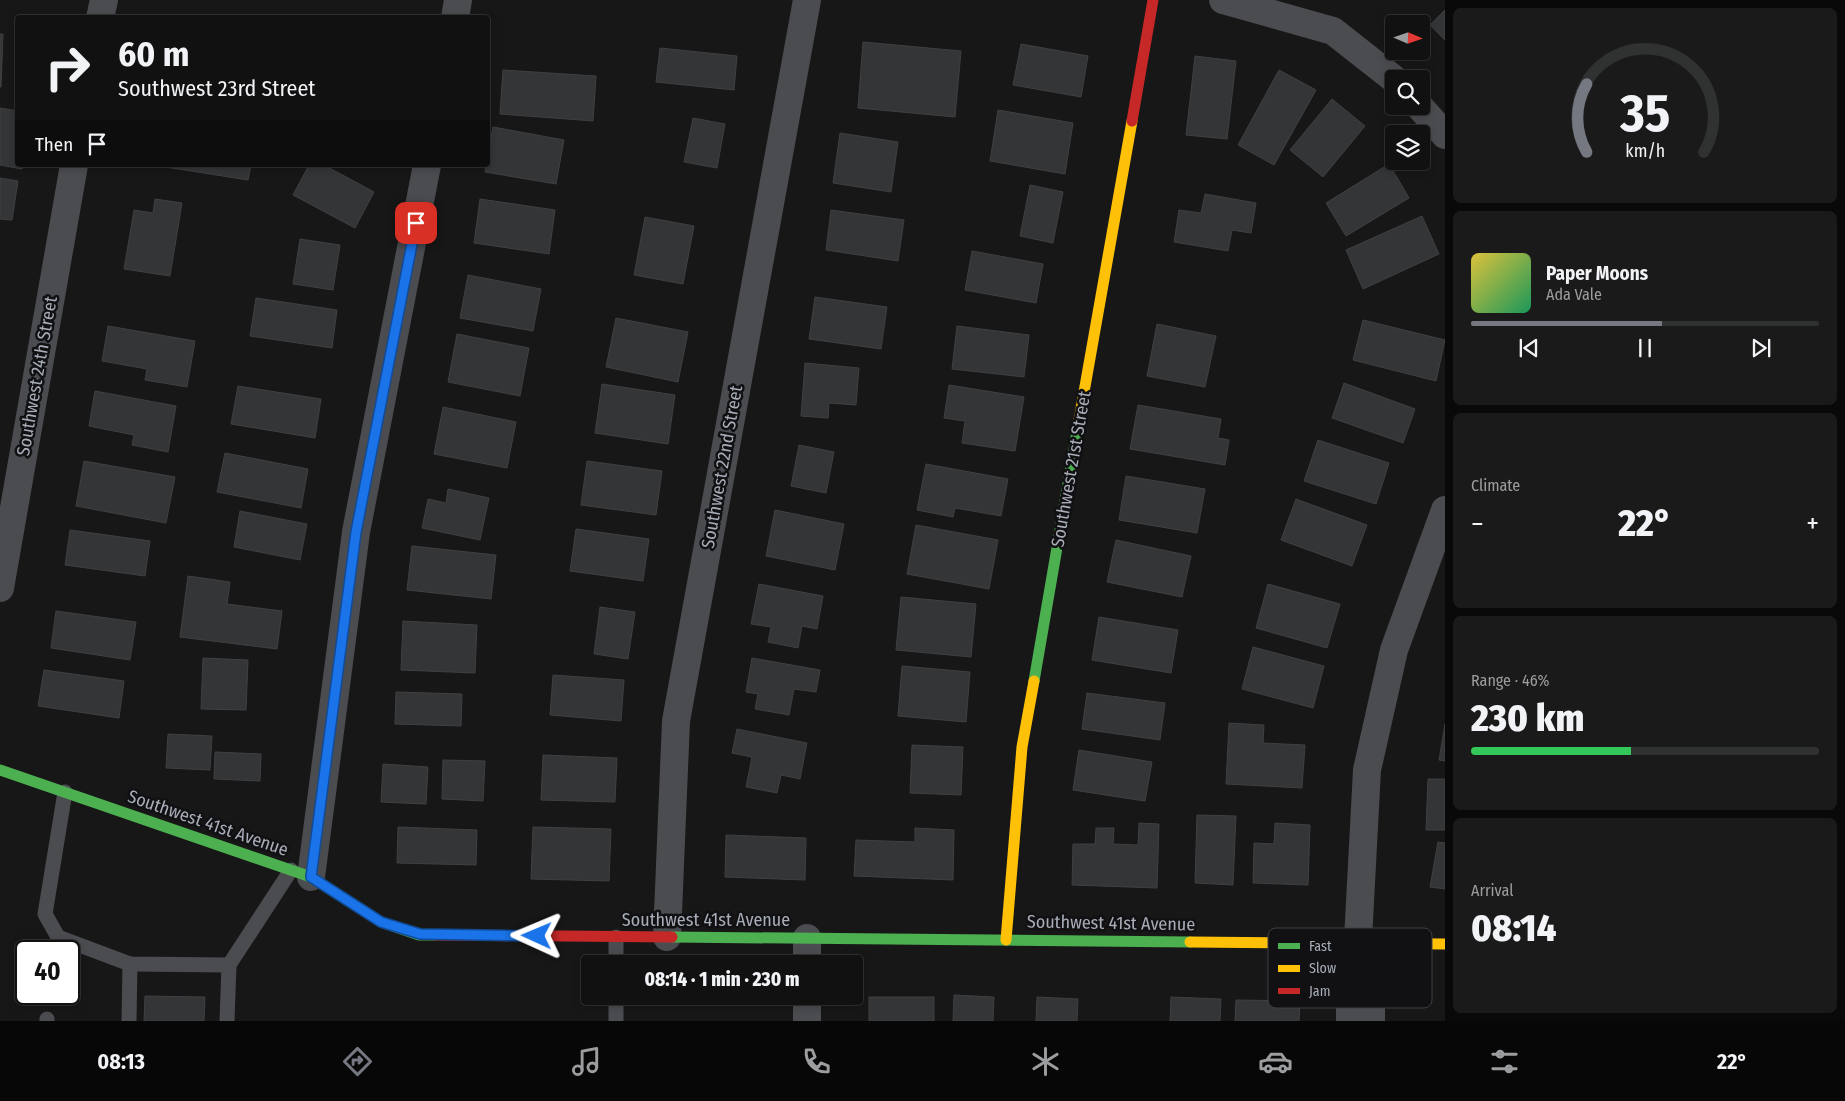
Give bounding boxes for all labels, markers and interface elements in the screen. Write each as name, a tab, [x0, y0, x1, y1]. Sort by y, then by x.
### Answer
north arrow	[1385, 15, 1430, 60]
map controls	[1385, 15, 1430, 170]
text: 60 m	[118, 33, 189, 75]
icon: right	[35, 35, 100, 100]
button: search	[1385, 70, 1430, 115]
text: Southwest 23rd Street	[118, 75, 316, 102]
text: 35	[1619, 82, 1670, 145]
button: layers	[1385, 125, 1430, 170]
icon: arrive	[83, 130, 111, 158]
text: Then	[35, 133, 73, 156]
text: km/h	[1625, 140, 1665, 162]
pin	[395, 202, 437, 244]
icon: arrive	[402, 209, 430, 237]
text: Paper Moons	[1546, 262, 1648, 285]
text: Ada Vale	[1546, 285, 1602, 304]
street label: Southwest 24th Street	[12, 294, 62, 458]
icon: previous	[1515, 334, 1543, 362]
icon: pause	[1631, 334, 1659, 362]
icon: next	[1747, 334, 1775, 362]
street label: Southwest 22nd Street	[697, 384, 747, 550]
street label: Southwest 21st Street	[1046, 389, 1096, 549]
text: Climate	[1471, 476, 1520, 495]
text: 22°	[1618, 500, 1672, 546]
text: −	[1471, 507, 1484, 540]
text: +	[1806, 507, 1819, 540]
text: Range · 46%	[1471, 671, 1550, 690]
text: 230 km	[1471, 695, 1585, 741]
street label: Southwest 41st Avenue	[125, 785, 291, 861]
text: Arrival	[1471, 881, 1513, 900]
text: 08:14	[1471, 905, 1556, 951]
position arrow	[510, 909, 562, 961]
street label: Southwest 41st Avenue	[622, 909, 790, 931]
street label: Southwest 41st Avenue	[1027, 911, 1195, 935]
legend	[1268, 928, 1432, 1008]
text: Fast	[1309, 938, 1332, 955]
speed limit sign: 40	[15, 940, 80, 1005]
text: Slow	[1309, 960, 1336, 977]
text: 08:14 · 1 min · 230 m	[645, 968, 799, 991]
text: Jam	[1309, 983, 1330, 1000]
icon: directions	[340, 1044, 375, 1079]
icon: music	[569, 1044, 604, 1079]
icon: phone	[799, 1044, 834, 1079]
icon: climate	[1028, 1044, 1063, 1079]
icon: car	[1258, 1044, 1293, 1079]
icon: filters	[1487, 1044, 1522, 1079]
text: 08:13	[97, 1048, 145, 1075]
text: 22°	[1717, 1048, 1748, 1075]

